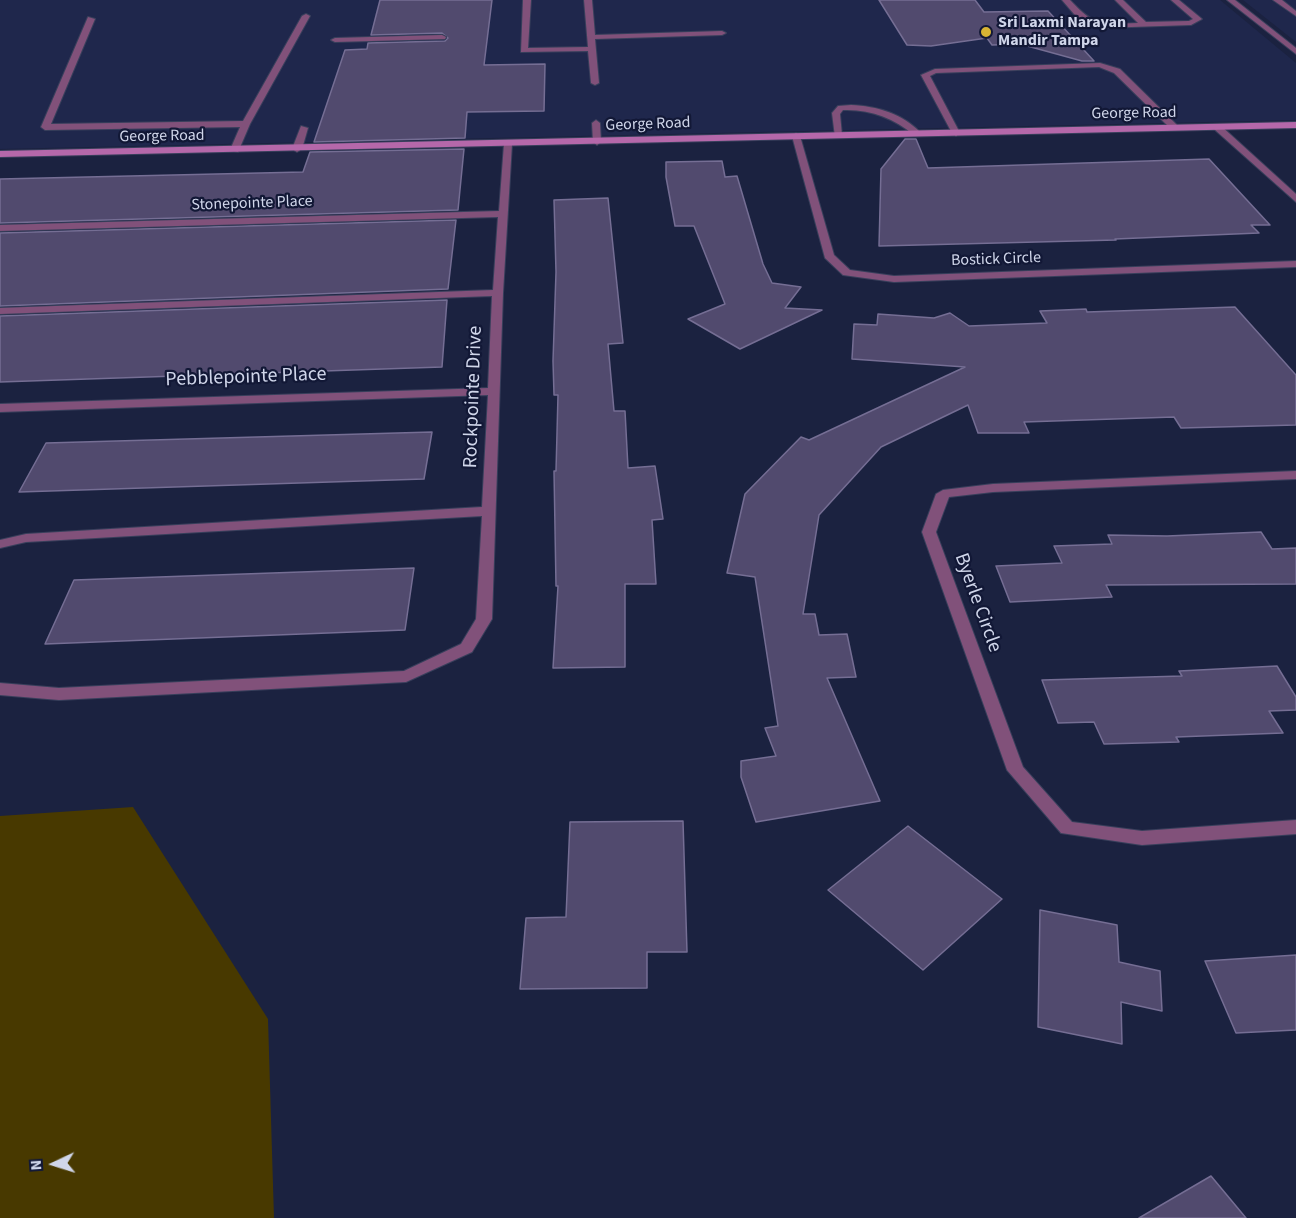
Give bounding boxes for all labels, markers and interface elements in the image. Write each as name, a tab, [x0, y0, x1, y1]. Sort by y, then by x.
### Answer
place label: Sri Laxmi Narayan Mandir Tampa	[998, 13, 1126, 51]
marker: Sri Laxmi Narayan Mandir Tampa	[979, 25, 993, 39]
street label: George Road	[1091, 104, 1177, 124]
street label: George Road	[605, 114, 691, 136]
street label: George Road	[119, 127, 205, 147]
street label: Stonepointe Place	[191, 192, 313, 216]
street label: Bostick Circle	[951, 249, 1041, 271]
street label: Rockpointe Drive	[460, 325, 488, 469]
street label: Pebblepointe Place	[165, 363, 327, 393]
street label: Byerle Circle	[948, 550, 1006, 656]
north arrow	[24, 1134, 84, 1194]
text: N	[25, 1159, 47, 1171]

